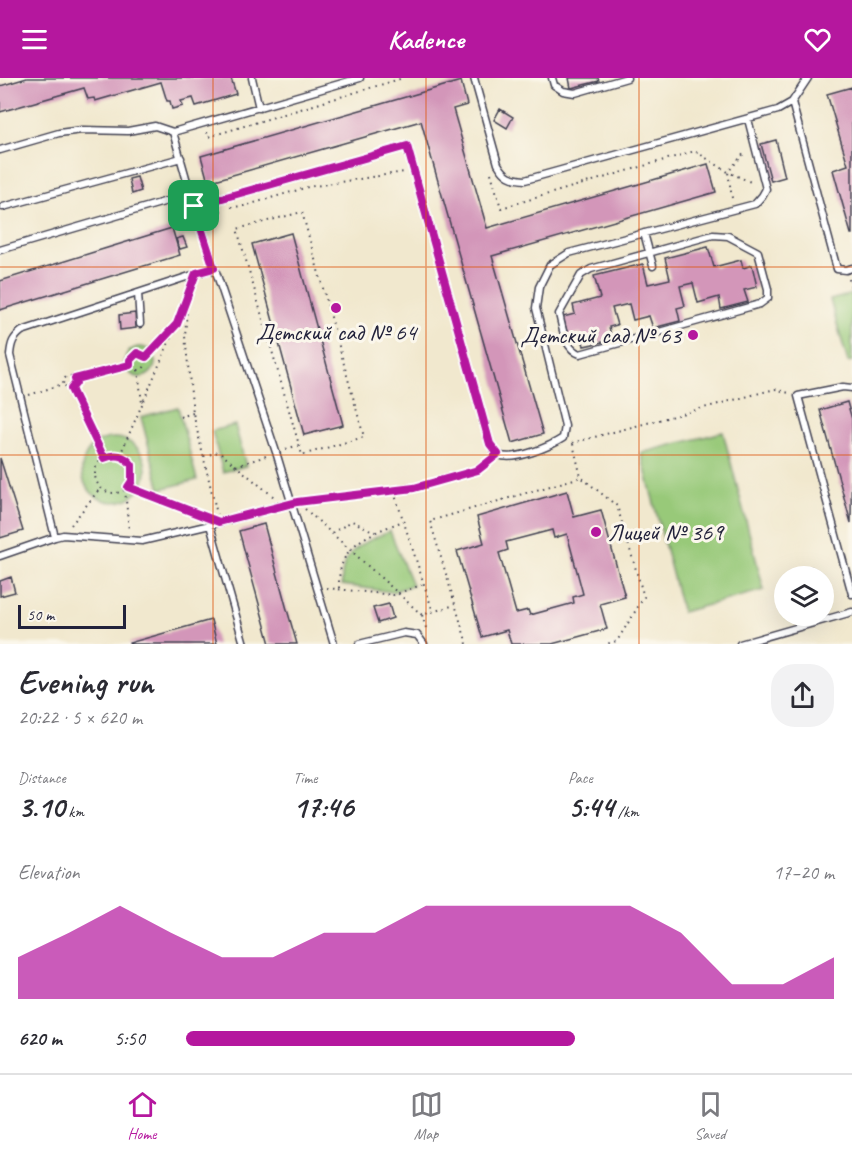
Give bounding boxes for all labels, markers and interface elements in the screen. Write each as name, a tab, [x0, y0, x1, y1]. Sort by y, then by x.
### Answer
text: Kadence	[388, 22, 464, 56]
icon: menu	[18, 23, 51, 56]
icon: heart	[801, 23, 834, 56]
pin	[168, 180, 219, 231]
icon: arrive	[177, 189, 210, 222]
marker: Детский сад № 64	[329, 301, 343, 315]
place label: Детский сад № 64	[256, 317, 419, 347]
place label: Детский сад № 63	[520, 320, 683, 350]
marker: Детский сад № 63	[686, 328, 700, 342]
place label: Лицей № 369	[608, 517, 725, 547]
marker: Лицей № 369	[589, 525, 603, 539]
map controls	[774, 566, 834, 626]
button: layers	[774, 566, 834, 626]
scale bar	[18, 602, 126, 630]
text: 50 m	[27, 605, 54, 625]
text: Evening run	[18, 661, 153, 703]
button: share	[771, 664, 834, 727]
text: 20:22 · 5 × 620 m	[18, 705, 142, 730]
text: Distance	[18, 768, 66, 788]
text: Time	[293, 768, 317, 788]
text: Pace	[568, 768, 593, 788]
text: 3.10	[18, 788, 64, 826]
text: 17:46	[293, 788, 353, 826]
text: 5:44	[568, 788, 614, 826]
text: km	[64, 802, 84, 822]
text: /km	[614, 802, 639, 822]
text: Elevation	[18, 860, 80, 885]
text: 17–20 m	[773, 860, 834, 885]
text: 620 m	[18, 1026, 62, 1051]
text: 5:50	[114, 1026, 145, 1051]
tab: Home	[126, 1088, 159, 1144]
tab: Map	[410, 1088, 443, 1144]
tab: Saved	[694, 1088, 727, 1144]

